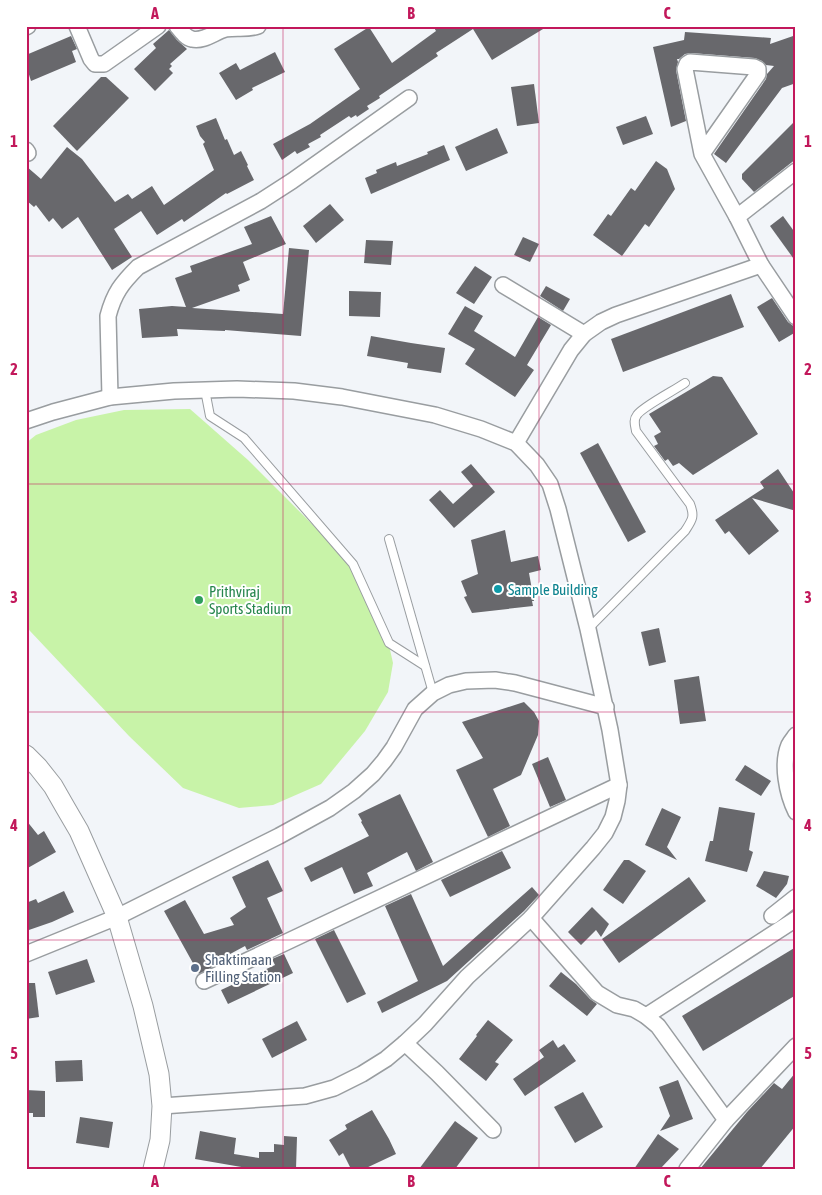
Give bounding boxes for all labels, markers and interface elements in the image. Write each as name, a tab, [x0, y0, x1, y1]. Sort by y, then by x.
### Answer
text: A	[150, 4, 159, 22]
text: B	[407, 4, 415, 22]
text: C	[663, 4, 671, 22]
text: 1	[10, 132, 18, 150]
text: 1	[804, 132, 812, 150]
text: 2	[10, 360, 18, 378]
text: 2	[804, 360, 812, 378]
place label: Sample Building	[508, 581, 598, 598]
place label: Prithviraj Sports Stadium	[209, 583, 292, 617]
marker: Sample Building	[492, 583, 504, 595]
text: 3	[10, 588, 18, 606]
text: 3	[804, 588, 812, 606]
marker: Prithviraj Sports Stadium	[193, 594, 205, 606]
text: 4	[9, 816, 18, 834]
text: 4	[803, 816, 812, 834]
place label: Shaktimaan Filling Station	[205, 951, 281, 985]
marker: Shaktimaan Filling Station	[189, 962, 201, 974]
text: 5	[10, 1044, 18, 1062]
text: 5	[804, 1044, 812, 1062]
text: A	[150, 1172, 159, 1190]
text: B	[407, 1172, 415, 1190]
text: C	[663, 1172, 671, 1190]

